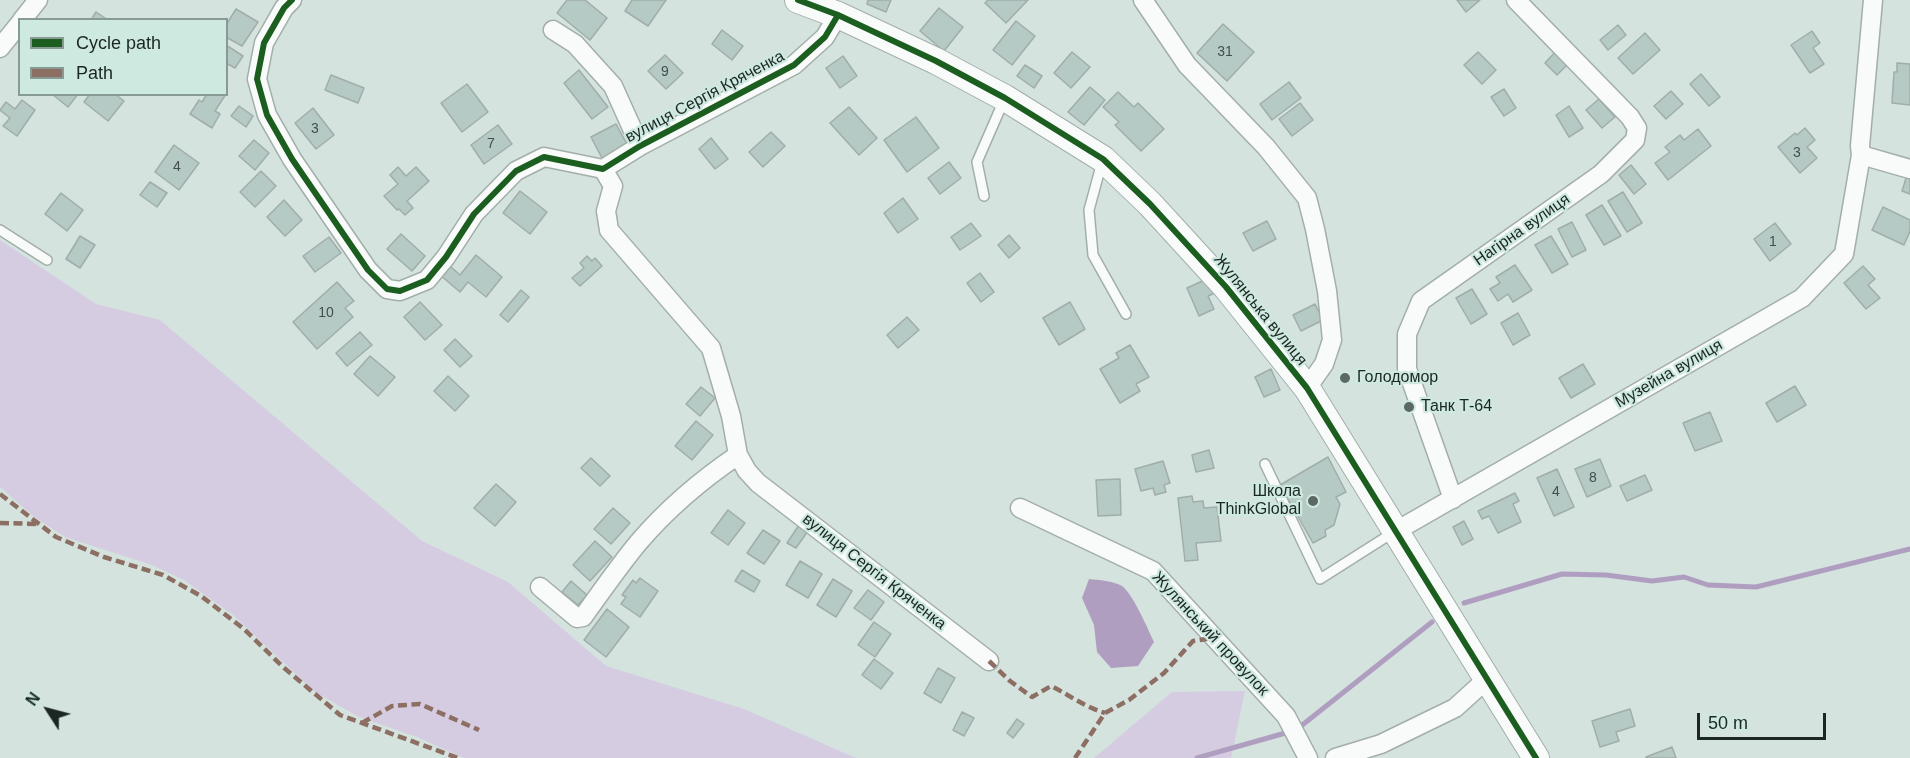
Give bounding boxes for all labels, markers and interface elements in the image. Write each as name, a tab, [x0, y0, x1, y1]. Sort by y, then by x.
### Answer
legend	[18, 18, 228, 96]
text: Cycle path	[76, 33, 161, 53]
house number: 31	[1217, 44, 1233, 60]
street label: вулиця Сергія Кряченка	[622, 47, 788, 147]
text: Path	[76, 63, 113, 83]
house number: 9	[661, 64, 669, 80]
house number: 3	[311, 121, 319, 137]
house number: 7	[487, 136, 495, 152]
house number: 3	[1793, 145, 1801, 161]
house number: 4	[173, 159, 181, 175]
street label: Нагірна вулиця	[1470, 190, 1574, 270]
house number: 1	[1769, 234, 1777, 250]
street label: Жулянська вулиця	[1209, 250, 1311, 370]
house number: 10	[318, 305, 334, 321]
street label: Музейна вулиця	[1612, 336, 1726, 412]
place label: Голодомор	[1357, 368, 1438, 388]
marker: Голодомор	[1338, 371, 1352, 385]
place label: Танк Т-64	[1421, 397, 1492, 417]
marker: Танк Т-64	[1402, 400, 1416, 414]
house number: 8	[1589, 470, 1597, 486]
place label: Школа ThinkGlobal	[1216, 482, 1301, 520]
house number: 4	[1552, 484, 1560, 500]
marker: Школа ThinkGlobal	[1306, 494, 1320, 508]
street label: вулиця Сергія Кряченка	[798, 510, 950, 634]
street label: Жулянський провулок	[1148, 568, 1272, 700]
north arrow	[18, 680, 78, 740]
text: N	[23, 689, 43, 709]
scale bar	[1700, 701, 1829, 739]
text: 50 m	[1708, 713, 1748, 733]

